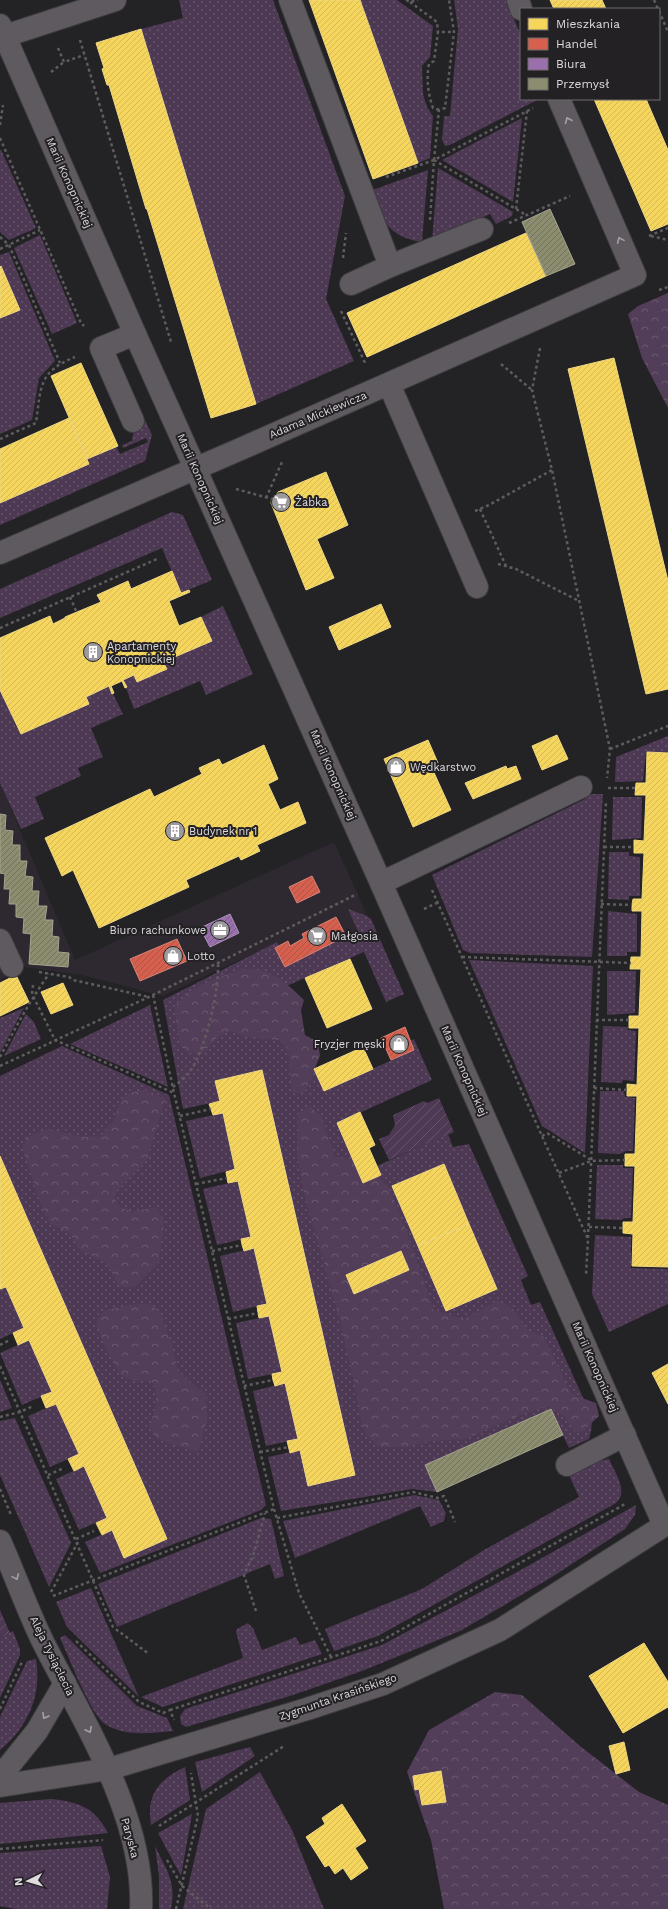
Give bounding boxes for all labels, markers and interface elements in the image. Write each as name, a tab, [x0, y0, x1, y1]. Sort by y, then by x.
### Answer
legend	[520, 8, 660, 100]
text: Mieszkania	[556, 17, 620, 31]
text: Handel	[556, 37, 597, 51]
text: Biura	[556, 57, 586, 71]
text: Przemysł	[556, 77, 610, 91]
one-way arrow	[565, 117, 573, 124]
street label: Marii Konopnickiej	[43, 136, 95, 230]
one-way arrow	[616, 236, 624, 243]
street label: Adama Mickiewicza	[267, 389, 369, 441]
street label: Marii Konopnickiej	[174, 432, 226, 526]
supermarket icon: Żabka	[270, 491, 292, 513]
place label: Żabka	[295, 495, 327, 509]
place label: Apartamenty Konopnickiej	[107, 640, 177, 666]
building icon: Apartamenty Konopnickiej	[82, 641, 104, 663]
street label: Marii Konopnickiej	[307, 728, 359, 822]
shop icon: Wędkarstwo	[385, 756, 407, 778]
place label: Wędkarstwo	[410, 761, 476, 774]
building icon: Budynek nr 1	[164, 820, 186, 842]
place label: Budynek nr 1	[189, 825, 257, 838]
office icon: Biuro rachunkowe	[209, 919, 231, 941]
place label: Biuro rachunkowe	[109, 924, 206, 937]
supermarket icon: Małgosia	[306, 925, 328, 947]
place label: Małgosia	[331, 930, 378, 943]
shop icon: Lotto	[162, 945, 184, 967]
place label: Lotto	[187, 950, 215, 963]
street label: Marii Konopnickiej	[438, 1024, 490, 1118]
shop icon: Fryzjer męski	[388, 1033, 410, 1055]
place label: Fryzjer męski	[314, 1038, 385, 1051]
street label: Marii Konopnickiej	[569, 1320, 621, 1414]
one-way arrow	[11, 1573, 19, 1581]
street label: Aleja Tysiąclecia	[27, 1614, 77, 1698]
street label: Zygmunta Krasińskiego	[278, 1671, 398, 1723]
one-way arrow	[43, 1712, 50, 1719]
one-way arrow	[84, 1725, 92, 1733]
street label: Paryska	[118, 1816, 142, 1860]
north arrow	[8, 1861, 48, 1901]
text: N	[12, 1877, 25, 1886]

